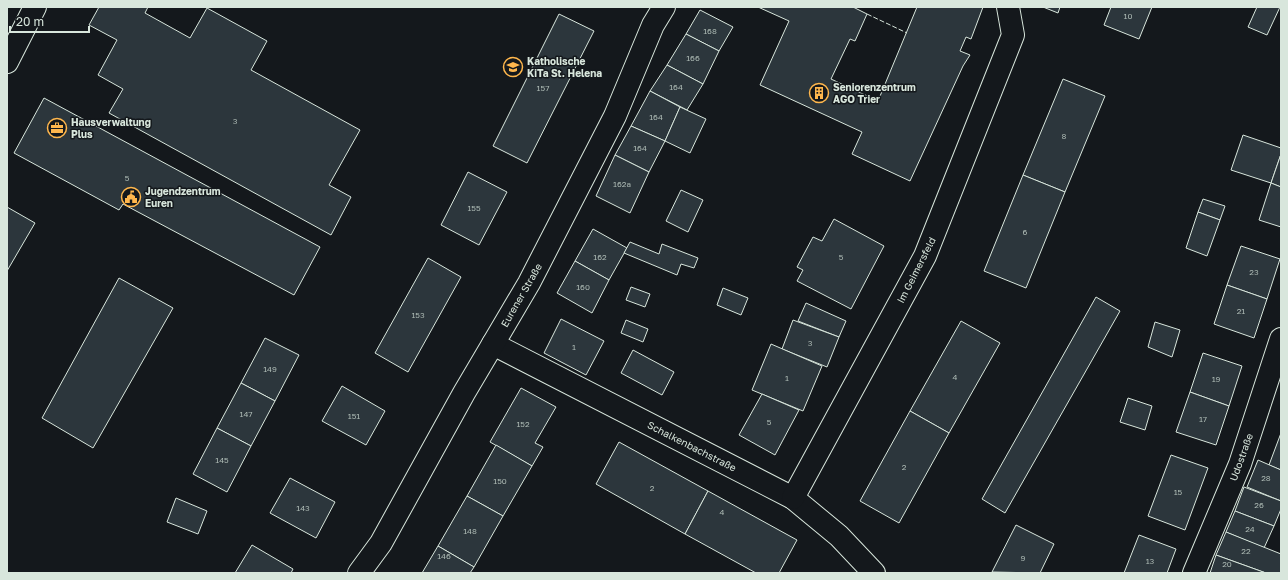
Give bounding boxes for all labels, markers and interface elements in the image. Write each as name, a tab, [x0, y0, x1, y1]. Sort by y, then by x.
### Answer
scale bar	[10, 8, 89, 34]
house number: 10	[1124, 11, 1132, 21]
text: 20 m	[16, 14, 44, 29]
house number: 168	[703, 26, 717, 36]
house number: 166	[686, 53, 700, 63]
place label: Katholische KiTa St. Helena	[527, 55, 602, 79]
school or university icon: Katholische KiTa St. Helena	[502, 56, 524, 78]
place label: Seniorenzentrum AGO Trier	[833, 81, 916, 105]
house number: 164	[669, 82, 683, 92]
building icon: Seniorenzentrum AGO Trier	[808, 82, 830, 104]
house number: 157	[537, 83, 549, 93]
house number: 164	[649, 112, 663, 122]
place label: Hausverwaltung Plus	[71, 116, 151, 140]
house number: 3	[233, 116, 238, 126]
office icon: Hausverwaltung Plus	[46, 117, 68, 139]
house number: 8	[1062, 131, 1067, 141]
house number: 164	[633, 143, 647, 153]
house number: 5	[125, 173, 130, 183]
house number: 162a	[613, 179, 631, 189]
place label: Jugendzentrum Euren	[145, 185, 221, 209]
public building icon: Jugendzentrum Euren	[120, 186, 142, 208]
house number: 155	[467, 203, 481, 213]
house number: 6	[1023, 227, 1028, 237]
street label: Im Geimersfeld	[894, 235, 938, 305]
house number: 162	[593, 252, 607, 262]
house number: 5	[839, 252, 844, 262]
street label: Eurener Straße	[498, 261, 544, 329]
house number: 23	[1249, 267, 1259, 277]
house number: 160	[576, 282, 590, 292]
house number: 21	[1237, 306, 1245, 316]
house number: 153	[411, 310, 425, 320]
house number: 3	[808, 338, 813, 348]
house number: 1	[572, 342, 576, 352]
house number: 149	[263, 364, 277, 374]
house number: 4	[953, 372, 958, 382]
house number: 1	[785, 373, 789, 383]
house number: 19	[1212, 374, 1221, 384]
house number: 147	[240, 409, 253, 419]
house number: 151	[348, 411, 360, 421]
house number: 17	[1199, 414, 1207, 424]
house number: 5	[767, 417, 772, 427]
street label: Schalkenbachstraße	[646, 418, 739, 474]
house number: 152	[516, 419, 530, 429]
street label: Udostraße	[1227, 431, 1255, 482]
house number: 145	[215, 455, 229, 465]
house number: 2	[902, 462, 907, 472]
house number: 28	[1261, 473, 1271, 483]
house number: 150	[493, 476, 507, 486]
house number: 2	[650, 483, 655, 493]
house number: 15	[1174, 487, 1183, 497]
house number: 26	[1254, 500, 1264, 510]
house number: 143	[296, 503, 310, 513]
house number: 4	[720, 507, 725, 517]
house number: 24	[1245, 524, 1255, 534]
house number: 148	[463, 526, 477, 536]
house number: 22	[1241, 546, 1251, 556]
house number: 146	[437, 551, 451, 561]
house number: 9	[1021, 553, 1026, 563]
house number: 13	[1146, 556, 1155, 566]
house number: 20	[1222, 559, 1232, 569]

